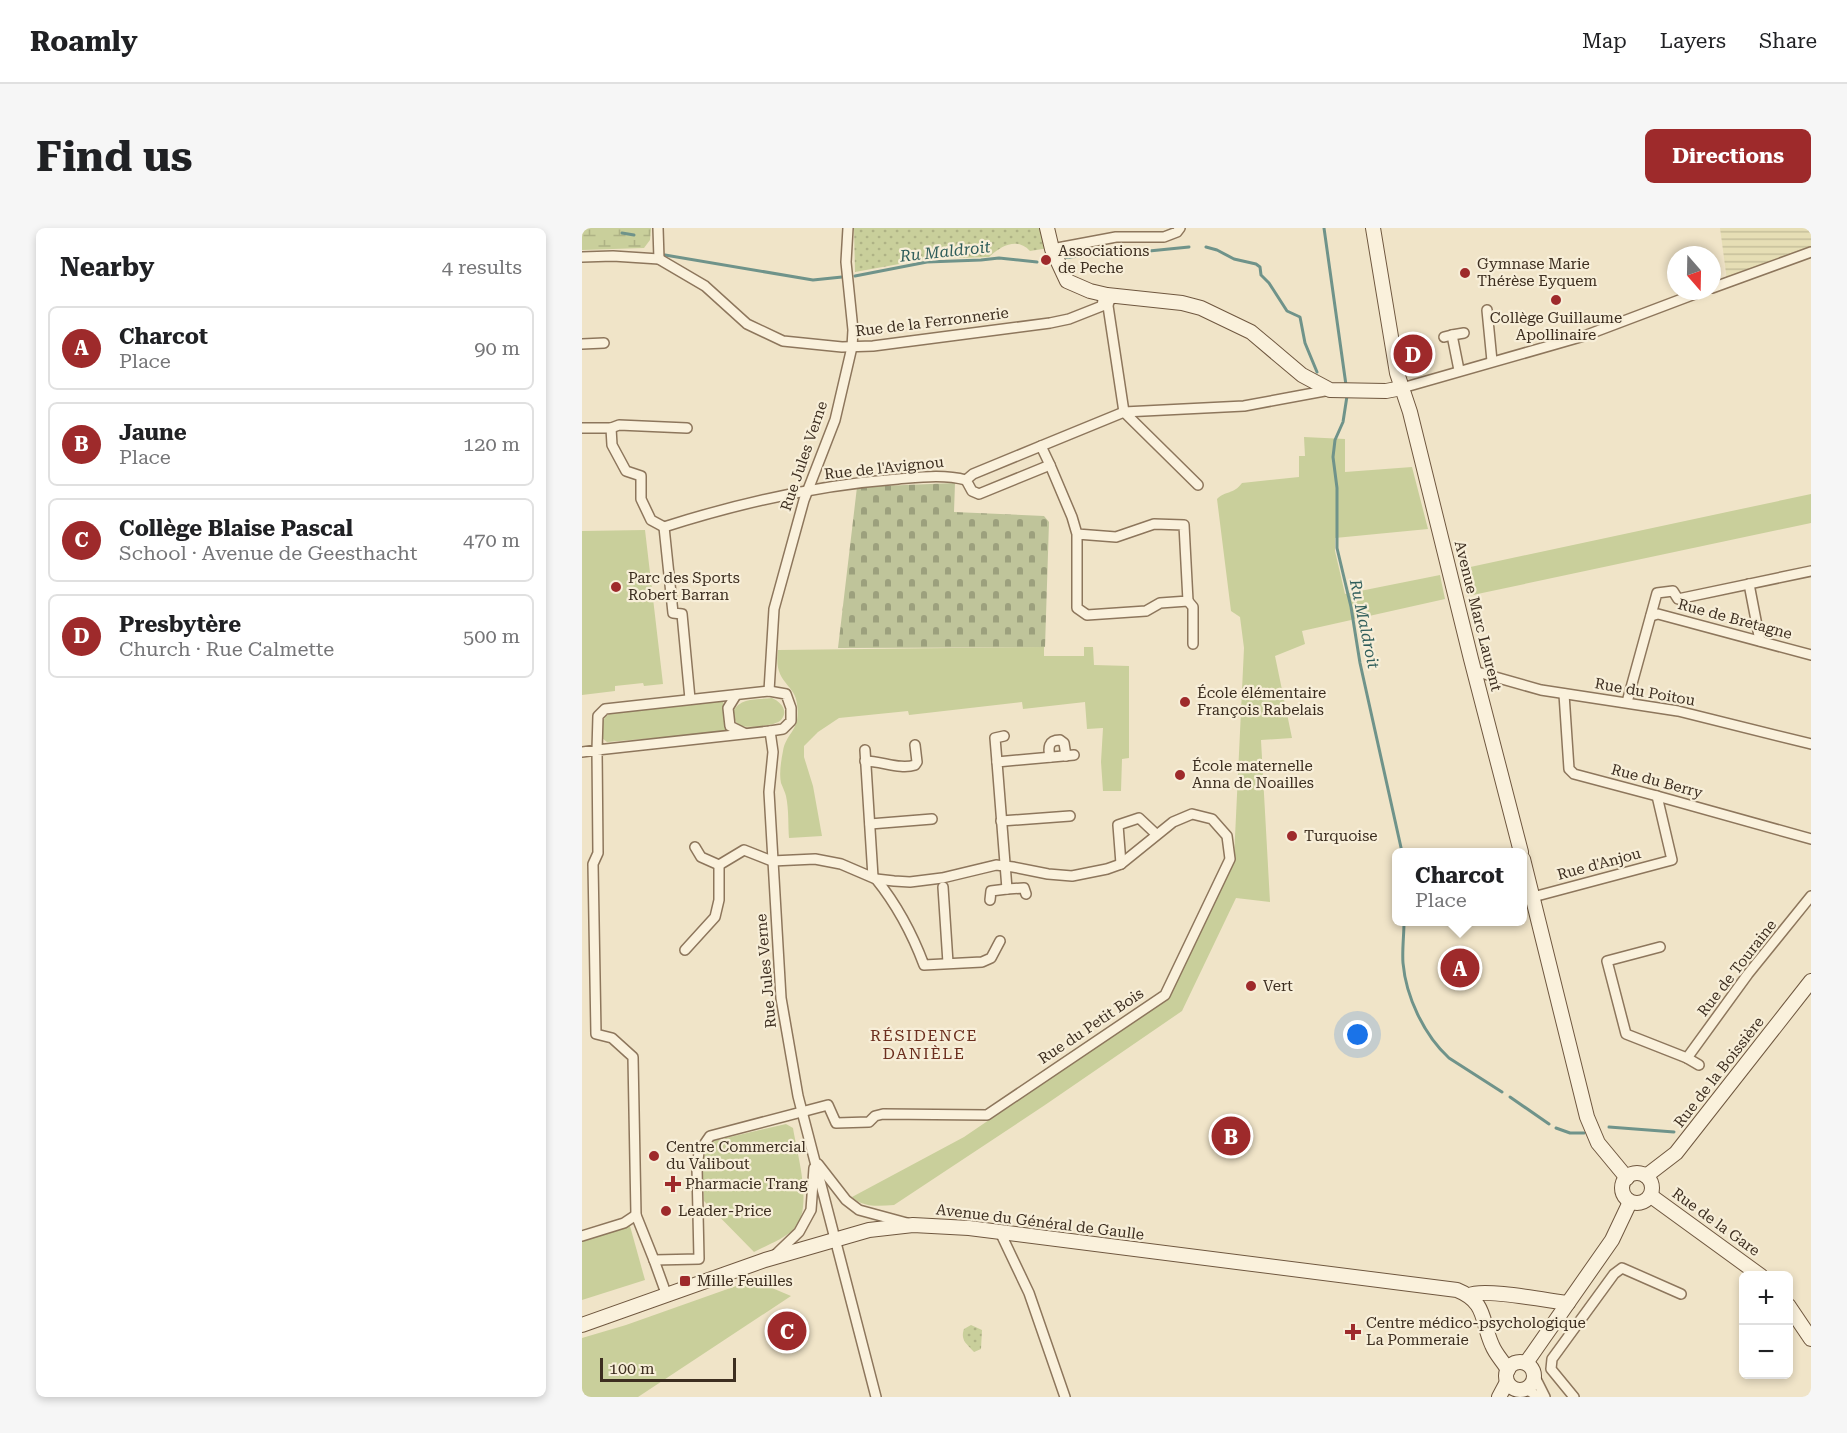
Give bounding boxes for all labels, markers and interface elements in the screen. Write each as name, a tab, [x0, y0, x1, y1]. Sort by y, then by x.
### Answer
text: Roamly	[30, 25, 138, 58]
text: Map	[1582, 29, 1627, 53]
text: Layers	[1660, 29, 1726, 53]
text: Share	[1759, 29, 1817, 53]
button: Directions	[1645, 129, 1811, 183]
text: Find us	[36, 132, 193, 181]
water label: Ru Maldroit	[898, 237, 991, 266]
place label: Associations de Peche	[1058, 242, 1150, 277]
north arrow	[1667, 246, 1721, 300]
text: Nearby	[60, 252, 154, 282]
marker: Associations de Peche	[1039, 253, 1053, 267]
text: 4 results	[442, 255, 522, 279]
place label: Gymnase Marie Thérèse Eyquem	[1477, 255, 1598, 290]
marker: Gymnase Marie Thérèse Eyquem	[1458, 266, 1472, 280]
marker: Collège Guillaume Apollinaire	[1549, 293, 1563, 307]
street label: Rue de la Ferronnerie	[854, 304, 1010, 340]
place label: Collège Guillaume Apollinaire	[1490, 309, 1622, 344]
text: Charcot	[119, 324, 208, 349]
pin: D	[1394, 332, 1432, 376]
text: A	[74, 336, 89, 360]
text: 90 m	[474, 336, 520, 360]
text: Place	[119, 349, 171, 373]
street label: Rue Jules Verne	[777, 399, 831, 513]
text: Jaune	[119, 420, 187, 445]
text: B	[74, 432, 89, 456]
text: 120 m	[463, 432, 520, 456]
text: Place	[119, 445, 171, 469]
street label: Rue de l'Avignou	[823, 453, 945, 483]
text: Collège Blaise Pascal	[119, 516, 353, 541]
text: C	[75, 528, 89, 552]
text: 470 m	[463, 528, 520, 552]
street label: Avenue Marc Laurent	[1451, 539, 1506, 693]
text: School · Avenue de Geesthacht	[119, 541, 418, 565]
place label: Parc des Sports Robert Barran	[628, 569, 740, 604]
water label: Ru Maldroit	[1346, 577, 1383, 671]
marker: Parc des Sports Robert Barran	[609, 580, 623, 594]
street label: Rue de Bretagne	[1676, 595, 1794, 643]
text: Presbytère	[119, 612, 241, 637]
text: D	[73, 624, 90, 648]
text: 500 m	[463, 624, 520, 648]
text: Church · Rue Calmette	[119, 637, 334, 661]
street label: Rue du Poitou	[1593, 674, 1697, 710]
place label: École élémentaire François Rabelais	[1197, 684, 1326, 719]
marker: École élémentaire François Rabelais	[1178, 695, 1192, 709]
place label: École maternelle Anna de Noailles	[1192, 757, 1314, 792]
street label: Rue du Berry	[1609, 760, 1705, 802]
marker: École maternelle Anna de Noailles	[1173, 768, 1187, 782]
place label: Turquoise	[1304, 827, 1378, 845]
marker: Turquoise	[1285, 829, 1299, 843]
street label: Rue d'Anjou	[1555, 844, 1644, 884]
popup	[1392, 848, 1527, 926]
text: Charcot	[1415, 863, 1504, 888]
text: Place	[1415, 888, 1467, 912]
street label: Rue Jules Verne	[752, 913, 780, 1029]
street label: Rue de Touraine	[1694, 916, 1780, 1020]
pin: A	[1440, 946, 1480, 990]
place label: Vert	[1263, 977, 1293, 995]
marker: Vert	[1244, 979, 1258, 993]
street label: Rue du Petit Bois	[1035, 984, 1147, 1068]
street label: Rue de la Boissière	[1670, 1013, 1768, 1131]
your location	[1343, 1020, 1372, 1049]
district label: RÉSIDENCE DANIÈLE	[870, 1026, 978, 1063]
pin: B	[1212, 1114, 1250, 1158]
place label: Centre Commercial du Valibout	[666, 1138, 806, 1173]
marker: Centre Commercial du Valibout	[647, 1149, 661, 1163]
place label: Pharmacie Trang	[685, 1175, 808, 1193]
marker: Pharmacie Trang	[666, 1177, 680, 1191]
street label: Rue de la Gare	[1669, 1184, 1763, 1260]
street label: Avenue du Général de Gaulle	[935, 1200, 1145, 1244]
place label: Leader-Price	[678, 1202, 772, 1220]
marker: Leader-Price	[659, 1204, 673, 1218]
map controls	[1739, 1271, 1793, 1379]
button: +	[1739, 1271, 1793, 1325]
place label: Mille Feuilles	[697, 1272, 793, 1290]
marker: Mille Feuilles	[678, 1274, 692, 1288]
pin: C	[768, 1308, 806, 1354]
place label: Centre médico-psychologique La Pommeraie	[1366, 1314, 1586, 1349]
marker: Centre médico-psychologique La Pommeraie	[1344, 1323, 1362, 1341]
button: −	[1739, 1325, 1793, 1379]
scale bar	[600, 1355, 736, 1382]
text: 100 m	[609, 1359, 655, 1378]

